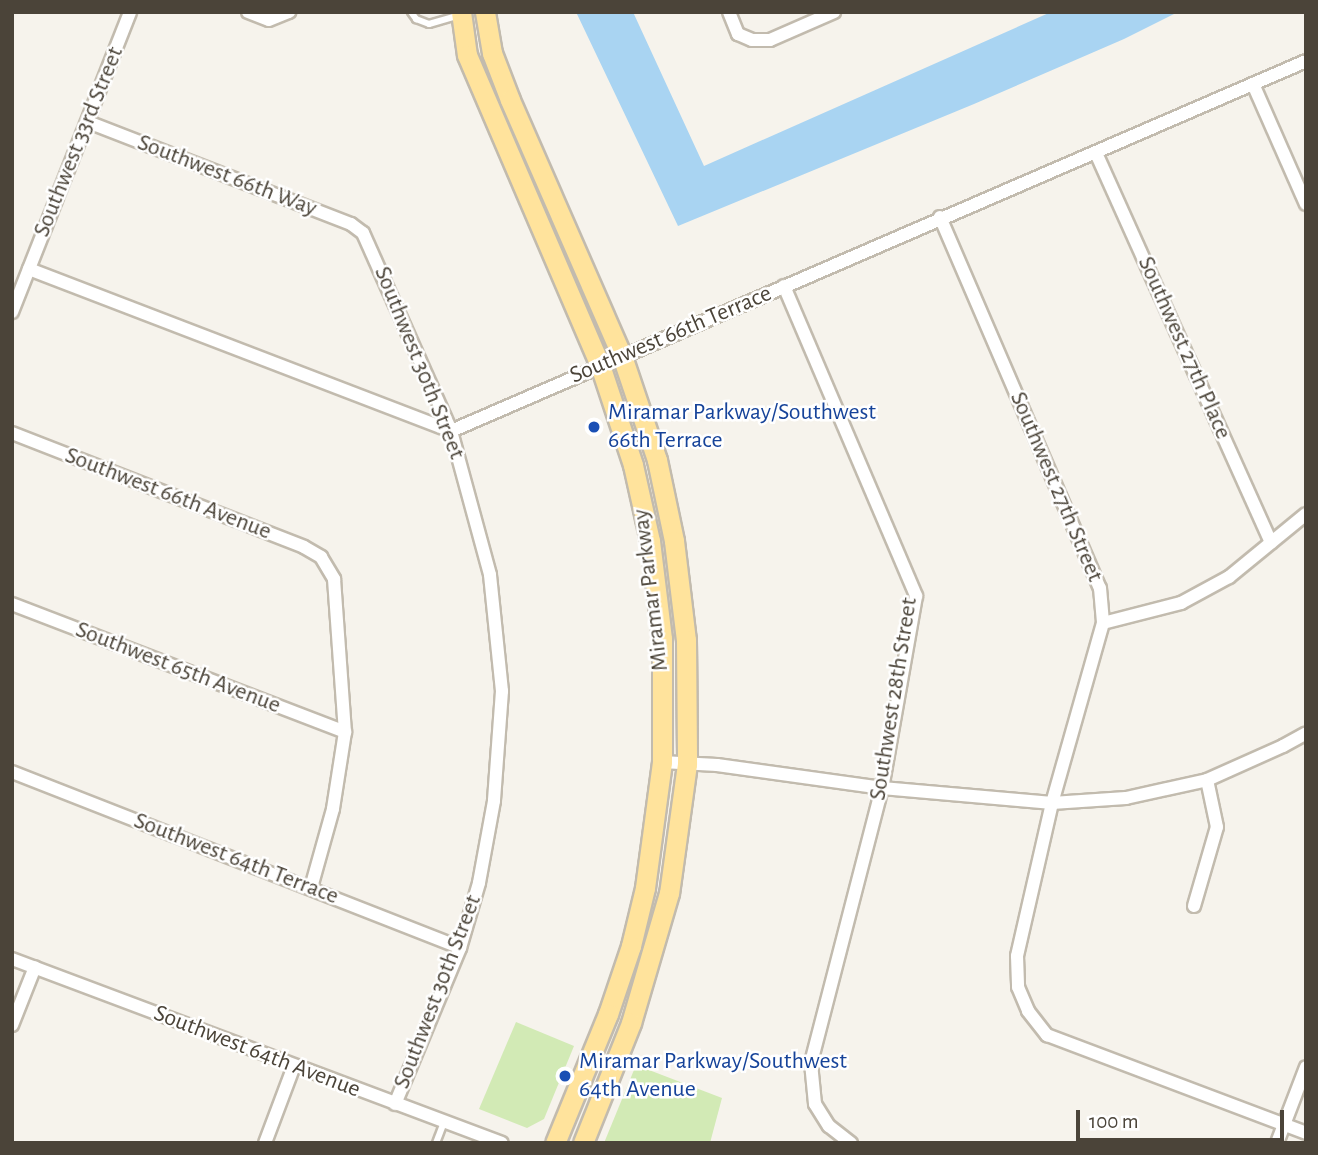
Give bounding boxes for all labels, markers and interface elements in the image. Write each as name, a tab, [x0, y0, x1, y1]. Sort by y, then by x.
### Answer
street label: Southwest 33rd Street	[28, 43, 130, 241]
street label: Southwest 66th Way	[133, 129, 321, 223]
street label: Southwest 27th Place	[1131, 252, 1237, 444]
street label: Southwest 30th Street	[367, 263, 471, 463]
street label: Southwest 66th Terrace	[566, 279, 776, 391]
street label: Southwest 27th Street	[1003, 388, 1109, 586]
place label: Miramar Parkway/Southwest 66th Terrace	[608, 399, 876, 455]
marker: Miramar Parkway/Southwest 66th Terrace	[586, 419, 602, 435]
street label: Southwest 66th Avenue	[61, 441, 275, 547]
street label: Miramar Parkway	[627, 507, 675, 673]
street label: Southwest 28th Street	[864, 596, 924, 802]
street label: Southwest 65th Avenue	[71, 616, 285, 720]
street label: Southwest 64th Terrace	[130, 807, 342, 911]
street label: Southwest 30th Street	[388, 891, 488, 1093]
street label: Southwest 64th Avenue	[150, 999, 364, 1105]
place label: Miramar Parkway/Southwest 64th Avenue	[579, 1048, 847, 1104]
marker: Miramar Parkway/Southwest 64th Avenue	[557, 1068, 573, 1084]
scale bar	[1080, 1096, 1288, 1140]
text: 100 m	[1089, 1111, 1139, 1132]

